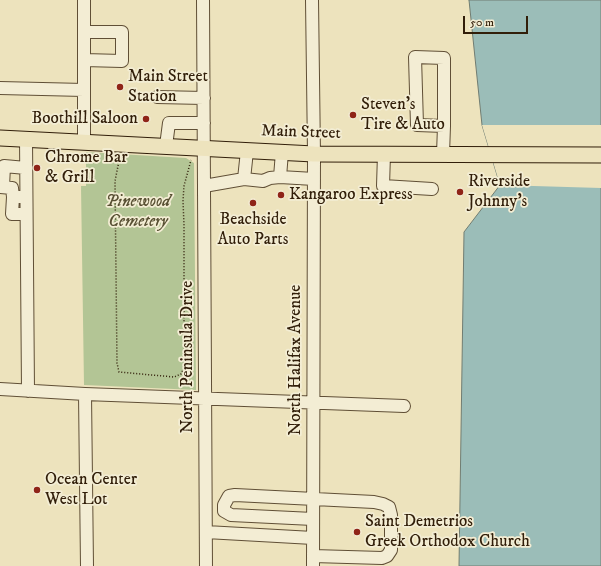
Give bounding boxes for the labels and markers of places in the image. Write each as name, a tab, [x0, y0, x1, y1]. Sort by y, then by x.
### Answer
place label: Main Street Station	[128, 67, 208, 107]
marker: Main Street Station	[115, 82, 125, 92]
place label: Steven's Tire & Auto	[361, 95, 445, 135]
place label: Boothill Saloon	[32, 109, 138, 129]
marker: Steven's Tire & Auto	[348, 110, 358, 120]
marker: Boothill Saloon	[141, 114, 151, 124]
place label: Chrome Bar & Grill	[45, 148, 128, 188]
marker: Chrome Bar & Grill	[32, 163, 42, 173]
place label: Riverside Johnny's	[468, 172, 530, 212]
place label: Kangaroo Express	[289, 185, 413, 205]
marker: Riverside Johnny's	[455, 187, 465, 197]
marker: Kangaroo Express	[276, 190, 286, 200]
marker: Beachside Auto Parts	[248, 198, 258, 208]
place label: Beachside Auto Parts	[218, 210, 288, 250]
place label: Ocean Center West Lot	[45, 470, 137, 510]
marker: Ocean Center West Lot	[32, 485, 42, 495]
place label: Saint Demetrios Greek Orthodox Church	[365, 512, 530, 552]
marker: Saint Demetrios Greek Orthodox Church	[352, 527, 362, 537]

